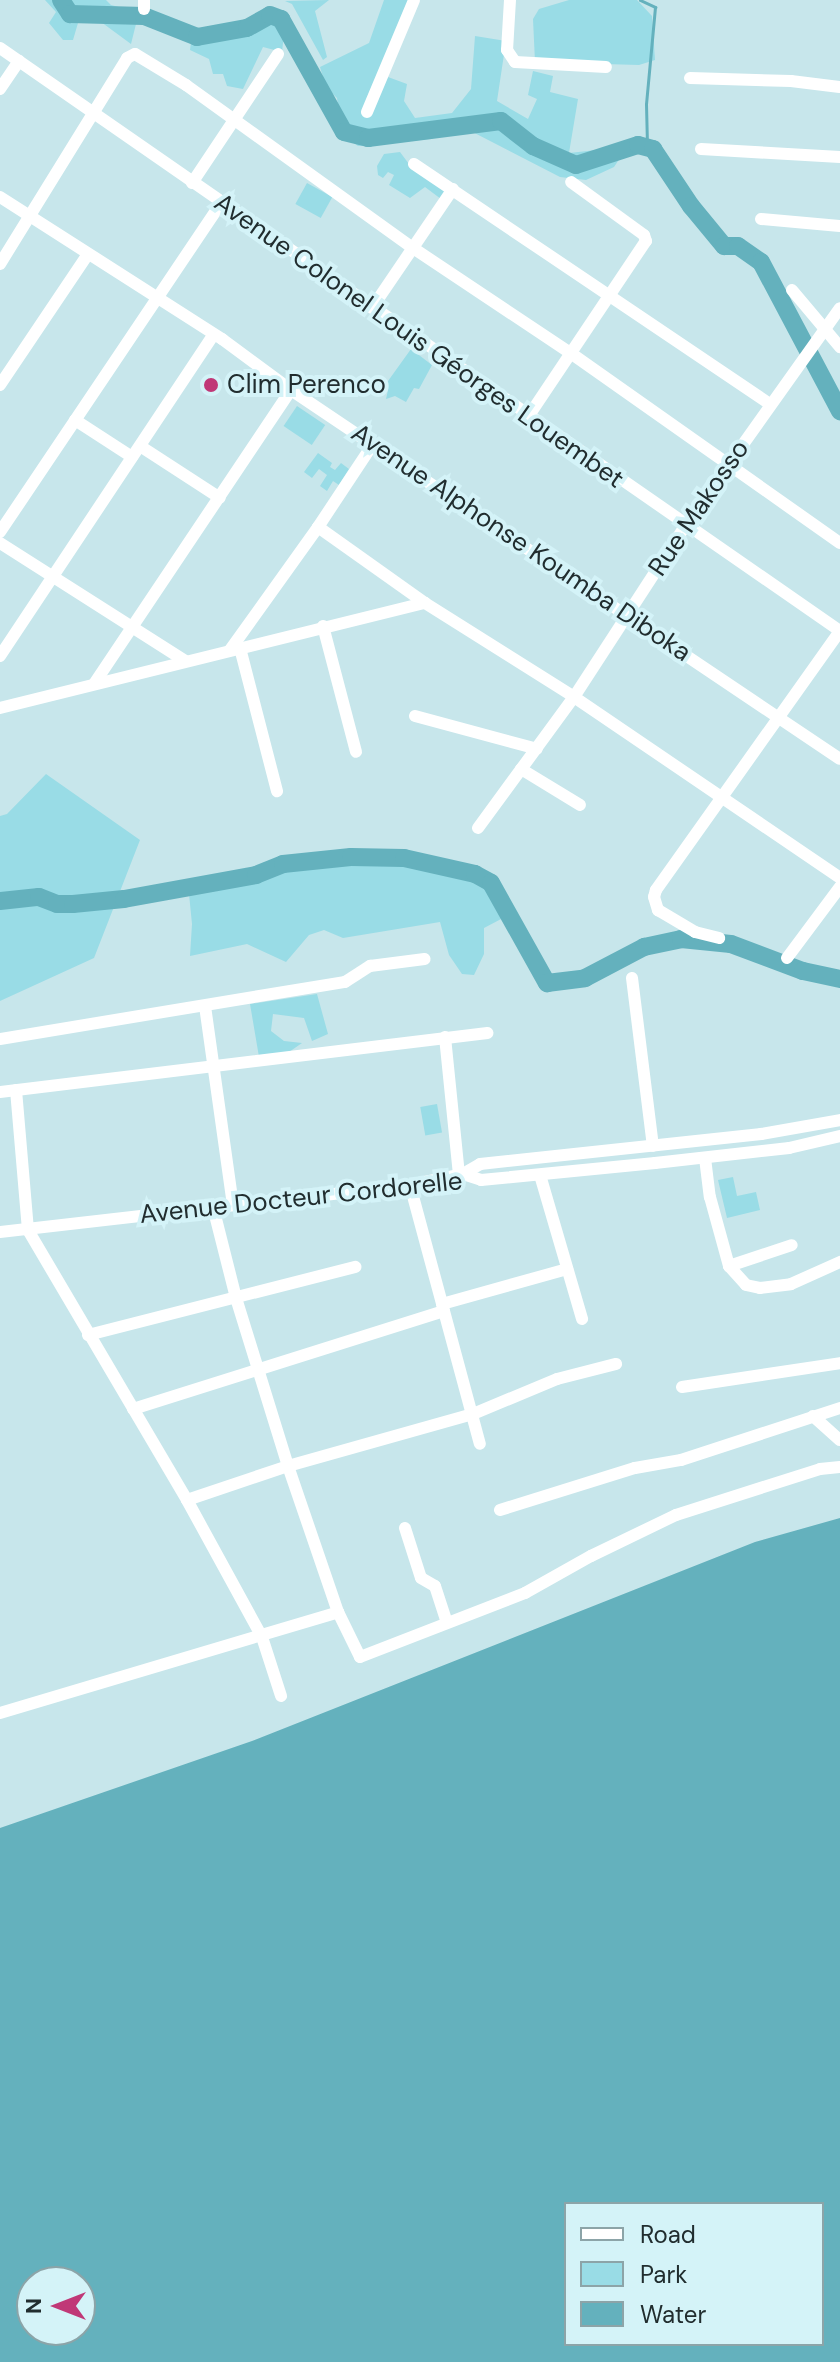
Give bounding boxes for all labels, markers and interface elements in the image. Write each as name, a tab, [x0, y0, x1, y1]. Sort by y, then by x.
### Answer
street label: Avenue Colonel Louis Géorges Louembet	[208, 187, 630, 495]
place label: Clim Perenco	[227, 369, 386, 401]
marker: Clim Perenco	[202, 376, 220, 394]
street label: Avenue Alphonse Koumba Diboka	[345, 417, 697, 669]
street label: Rue Makosso	[642, 434, 756, 582]
street label: Avenue Docteur Cordorelle	[138, 1166, 464, 1230]
legend	[564, 2202, 824, 2346]
text: Road	[640, 2219, 696, 2250]
text: Park	[640, 2259, 687, 2290]
north arrow	[16, 2266, 96, 2346]
text: N	[19, 2298, 48, 2314]
text: Water	[640, 2299, 706, 2330]

